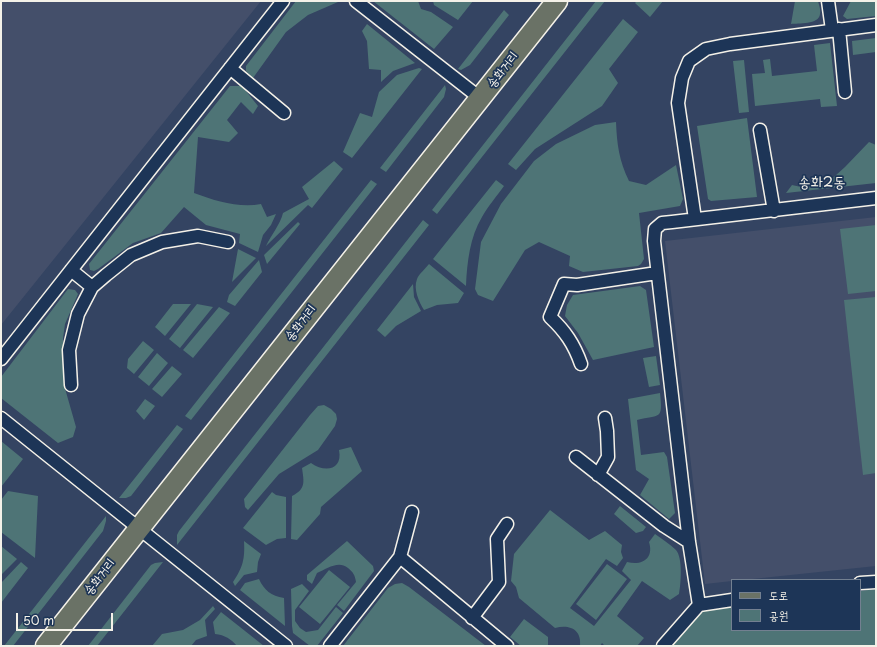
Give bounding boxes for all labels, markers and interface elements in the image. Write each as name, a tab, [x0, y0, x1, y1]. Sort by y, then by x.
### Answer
street label: 송화거리	[484, 49, 522, 91]
district label: 송화2동	[799, 174, 845, 192]
street label: 송화거리	[282, 302, 320, 344]
street label: 송화거리	[81, 556, 119, 598]
legend	[731, 579, 861, 631]
text: 도로	[769, 586, 788, 604]
scale bar	[18, 605, 115, 631]
text: 공원	[769, 606, 788, 624]
text: 50 m	[23, 611, 54, 629]

